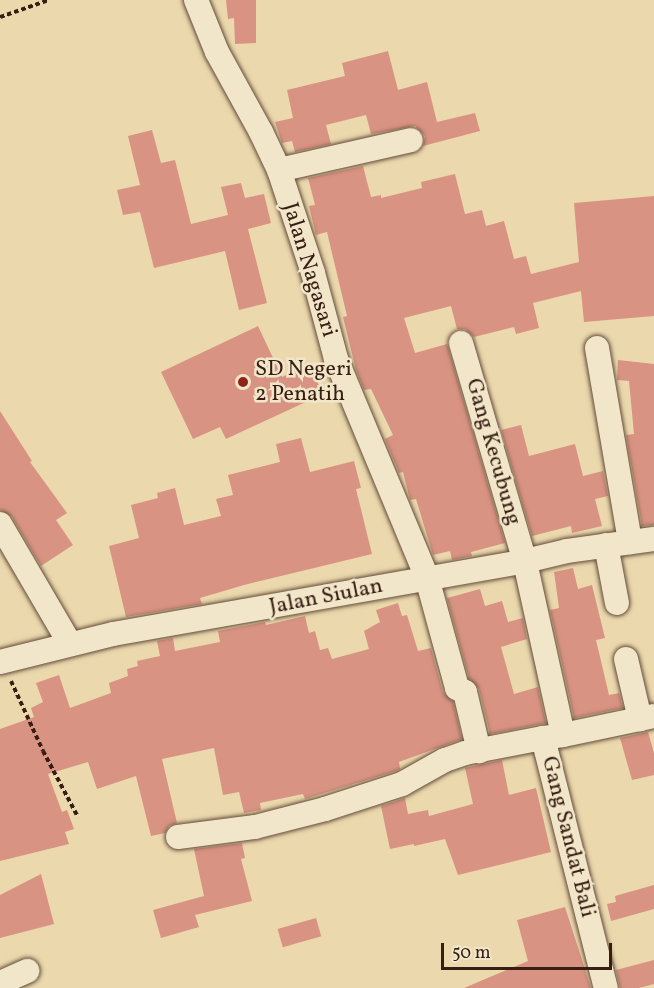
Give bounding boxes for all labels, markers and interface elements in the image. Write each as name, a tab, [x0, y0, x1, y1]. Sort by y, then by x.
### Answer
street label: Jalan Nagasari	[276, 200, 342, 340]
place label: SD Negeri 2 Penatih	[255, 356, 352, 408]
marker: SD Negeri 2 Penatih	[236, 375, 250, 389]
street label: Gang Kecubung	[459, 376, 527, 528]
street label: Jalan Siulan	[267, 573, 385, 621]
street label: Gang Sandat Bali	[535, 754, 601, 920]
scale bar	[444, 931, 615, 969]
text: 50 m	[452, 941, 491, 966]

